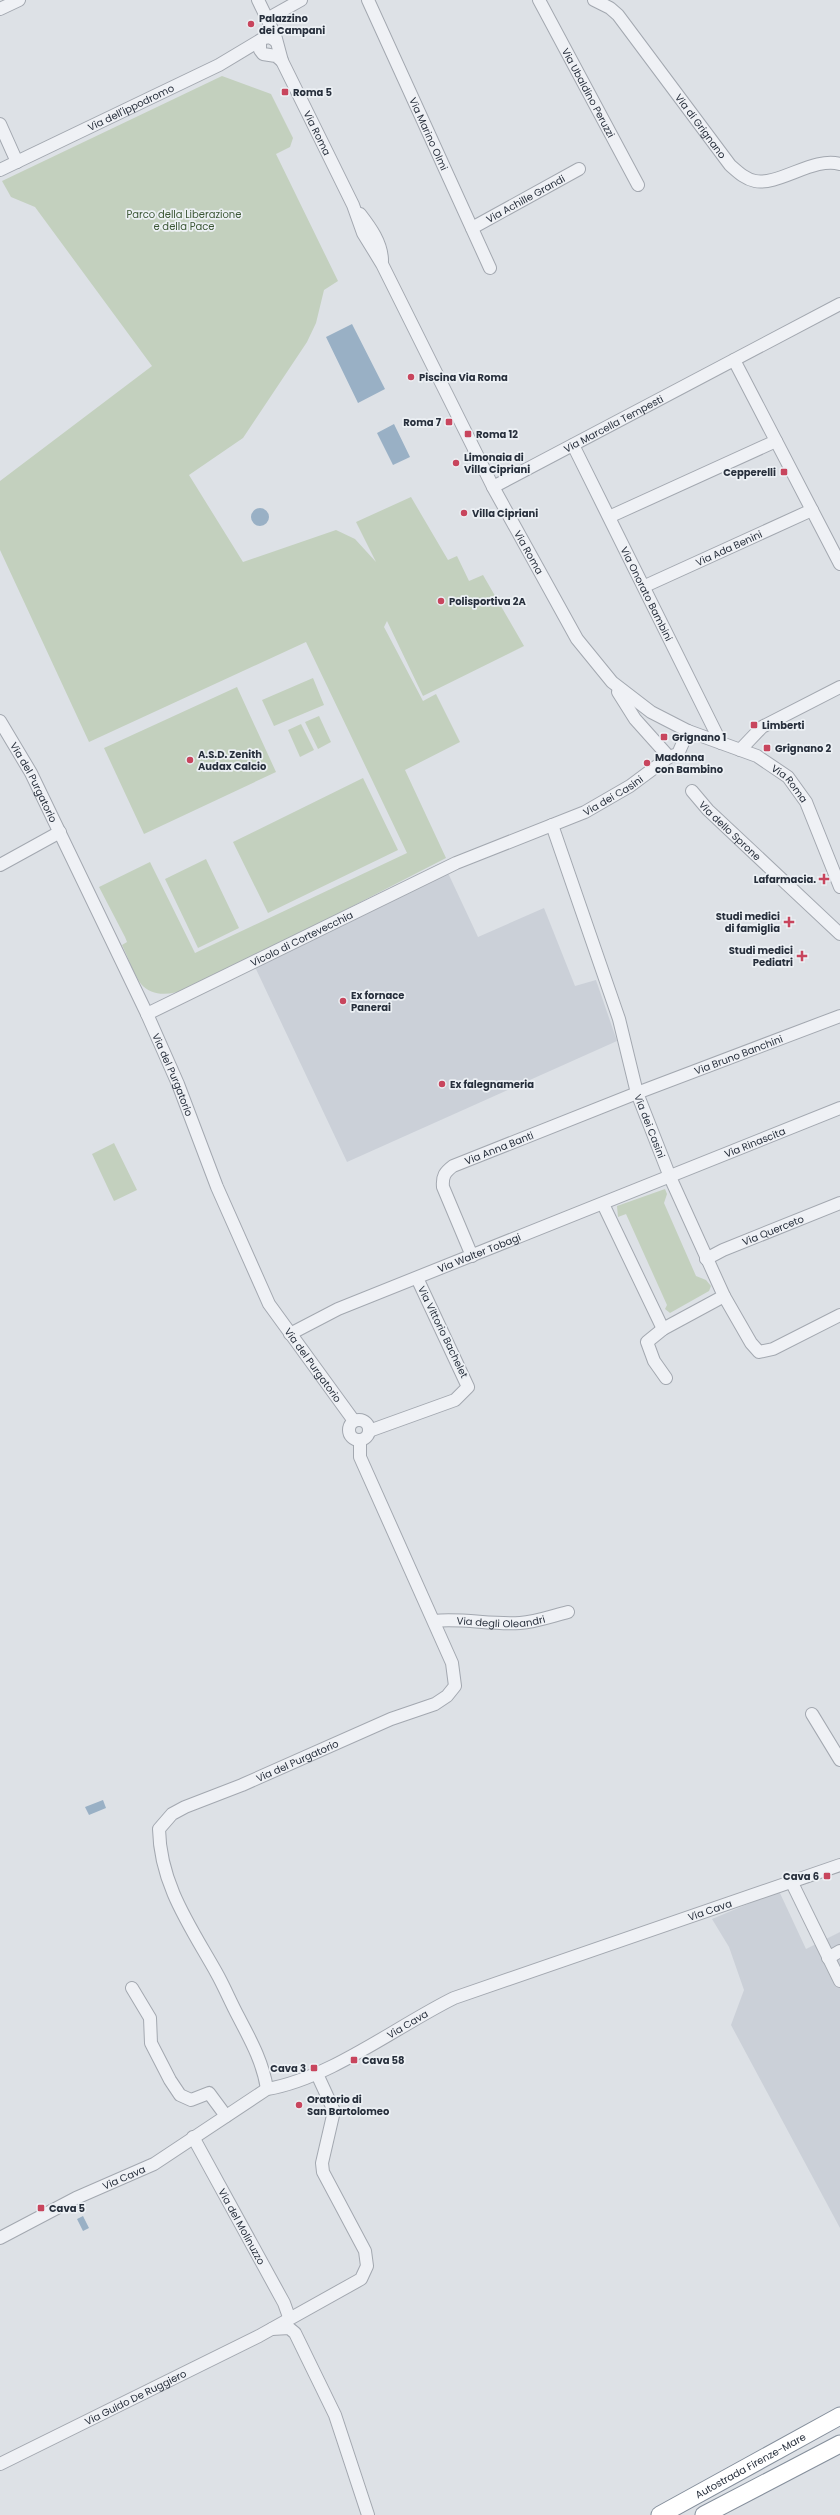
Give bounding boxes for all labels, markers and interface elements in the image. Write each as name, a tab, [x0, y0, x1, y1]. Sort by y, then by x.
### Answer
place label: Palazzino dei Campani	[259, 11, 325, 38]
marker: Palazzino dei Campani	[246, 19, 256, 29]
street label: Via Ubaldino Peruzzi	[558, 45, 619, 140]
street label: Via dell'ippodromo	[85, 80, 176, 134]
place label: Roma 5	[293, 85, 332, 100]
marker: Roma 5	[280, 87, 290, 97]
street label: Via di Grignano	[672, 91, 730, 161]
street label: Via Marino Olmi	[406, 95, 452, 173]
street label: Via Roma	[300, 108, 335, 158]
street label: Via Achille Grandi	[483, 171, 568, 226]
park label: Parco della Liberazione e della Pace	[127, 207, 241, 234]
place label: Piscina Via Roma	[419, 370, 508, 385]
marker: Piscina Via Roma	[406, 372, 416, 382]
street label: Via Marcella Tempesti	[561, 391, 666, 456]
place label: Roma 7	[403, 415, 442, 430]
marker: Roma 7	[444, 417, 454, 427]
place label: Roma 12	[476, 427, 518, 442]
marker: Roma 12	[463, 429, 473, 439]
place label: Limonaia di Villa Cipriani	[464, 450, 530, 477]
marker: Limonaia di Villa Cipriani	[451, 458, 461, 468]
place label: Cepperelli	[723, 465, 776, 480]
marker: Cepperelli	[779, 467, 789, 477]
place label: Villa Cipriani	[472, 506, 538, 521]
marker: Villa Cipriani	[459, 508, 469, 518]
street label: Via Ada Benini	[693, 526, 764, 570]
street label: Via Roma	[511, 527, 547, 577]
street label: Via Onorato Bambini	[617, 544, 677, 644]
place label: Polisportiva 2A	[449, 594, 526, 609]
marker: Polisportiva 2A	[436, 596, 446, 606]
place label: Limberti	[762, 718, 805, 733]
marker: Limberti	[749, 720, 759, 730]
place label: Grignano 1	[672, 730, 726, 745]
marker: Grignano 1	[659, 732, 669, 742]
street label: Via del Purgatorio	[7, 739, 61, 825]
place label: Grignano 2	[775, 741, 831, 756]
marker: Grignano 2	[762, 743, 772, 753]
place label: A.S.D. Zenith Audax Calcio	[198, 747, 267, 774]
place label: Madonna con Bambino	[655, 750, 724, 777]
marker: A.S.D. Zenith Audax Calcio	[185, 755, 195, 765]
marker: Madonna con Bambino	[642, 758, 652, 768]
street label: Via Roma	[769, 760, 812, 806]
street label: Via dei Casini	[580, 771, 646, 819]
street label: Via dello Sprone	[696, 797, 765, 864]
place label: Lafarmacia.	[754, 872, 816, 887]
marker: Lafarmacia.	[819, 874, 829, 884]
street label: Vicolo di Cortevecchia	[248, 907, 355, 970]
place label: Studi medici di famiglia	[716, 909, 780, 936]
marker: Studi medici di famiglia	[783, 916, 795, 928]
place label: Studi medici Pediatri	[729, 943, 793, 970]
marker: Studi medici Pediatri	[796, 950, 808, 962]
place label: Ex fornace Panerai	[351, 988, 404, 1015]
marker: Ex fornace Panerai	[338, 996, 348, 1006]
street label: Via del Purgatorio	[149, 1031, 197, 1118]
street label: Via Bruno Banchini	[692, 1031, 785, 1078]
place label: Ex falegnameria	[450, 1077, 534, 1092]
marker: Ex falegnameria	[437, 1079, 447, 1089]
street label: Via dei Casini	[631, 1092, 669, 1160]
street label: Via Rinascita	[722, 1123, 787, 1161]
street label: Via Anna Banti	[462, 1127, 536, 1168]
street label: Via Querceto	[740, 1211, 806, 1249]
street label: Via Walter Tobagi	[435, 1229, 523, 1276]
street label: Via Vittorio Bachelet	[414, 1283, 472, 1381]
street label: Via del Purgatorio	[281, 1325, 345, 1405]
street label: Via degli Oleandri	[456, 1611, 547, 1631]
street label: Via del Purgatorio	[253, 1736, 341, 1785]
place label: Cava 6	[783, 1869, 819, 1884]
marker: Cava 6	[822, 1871, 832, 1881]
street label: Via Cava	[686, 1895, 734, 1924]
street label: Via Cava	[384, 2006, 431, 2042]
place label: Cava 58	[362, 2053, 405, 2068]
marker: Cava 58	[349, 2055, 359, 2065]
place label: Cava 3	[270, 2061, 306, 2076]
marker: Cava 3	[309, 2063, 319, 2073]
place label: Oratorio di San Bartolomeo	[307, 2092, 390, 2119]
marker: Oratorio di San Bartolomeo	[294, 2100, 304, 2110]
street label: Via Cava	[100, 2161, 148, 2193]
street label: Via del Molinuzzo	[215, 2186, 269, 2267]
place label: Cava 5	[49, 2201, 86, 2216]
marker: Cava 5	[36, 2203, 46, 2213]
street label: Via Guido De Ruggiero	[82, 2366, 189, 2429]
street label: Autostrada Firenze-Mare	[692, 2429, 808, 2502]

